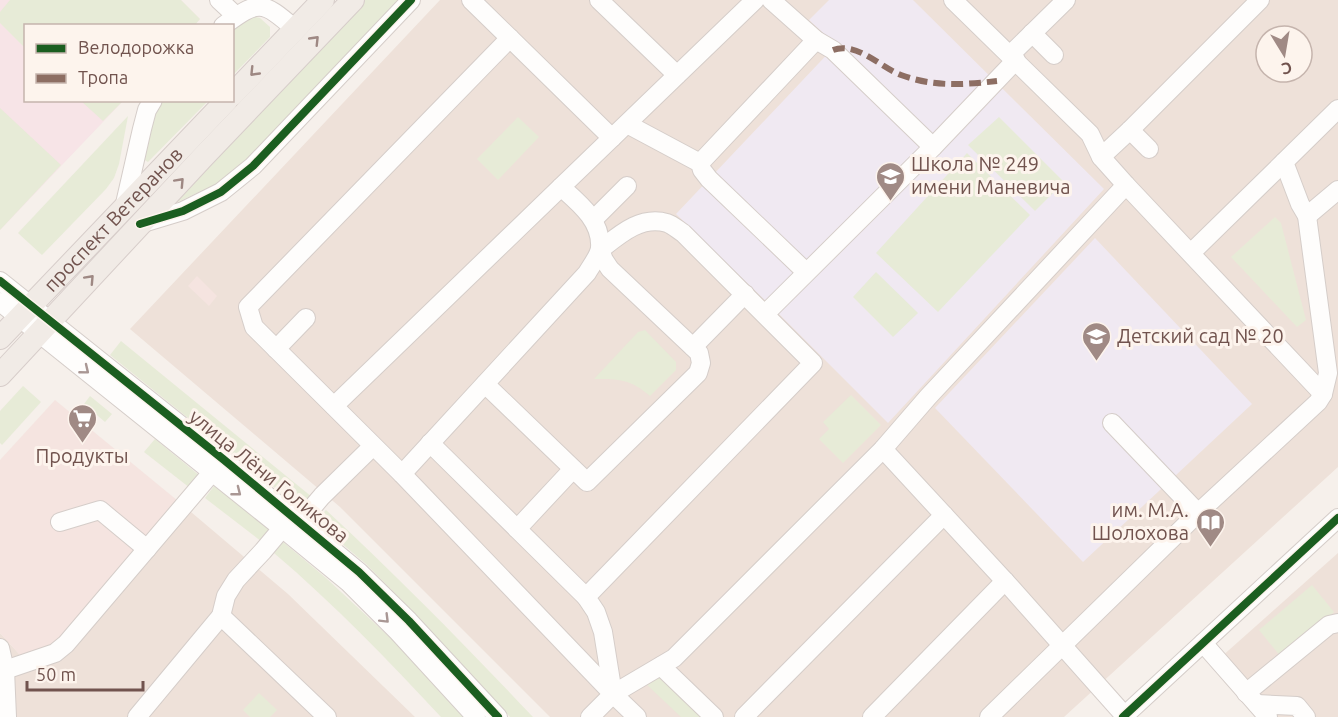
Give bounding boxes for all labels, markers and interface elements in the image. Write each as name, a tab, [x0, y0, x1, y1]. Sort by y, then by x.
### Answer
legend	[24, 24, 234, 102]
north arrow	[1254, 24, 1314, 84]
text: Велодорожка	[78, 37, 194, 57]
one-way arrow	[308, 37, 319, 47]
text: С	[1280, 59, 1294, 79]
one-way arrow	[250, 65, 261, 76]
text: Тропа	[78, 67, 128, 87]
street label: проспект Ветеранов	[39, 142, 187, 296]
place label: Школа № 249 имени Маневича	[911, 152, 1071, 198]
school or university icon: Школа № 249 имени Маневича	[874, 160, 906, 202]
one-way arrow	[173, 178, 184, 189]
one-way arrow	[83, 275, 94, 286]
school or university icon: Детский сад № 20	[1080, 320, 1112, 362]
place label: Детский сад № 20	[1117, 324, 1284, 347]
one-way arrow	[79, 362, 90, 373]
supermarket icon: Продукты	[66, 402, 98, 444]
street label: улица Лёни Голикова	[185, 404, 354, 547]
place label: Продукты	[35, 444, 129, 467]
one-way arrow	[230, 485, 241, 496]
place label: им. М.А. Шолохова	[1092, 498, 1189, 544]
library icon: им. М.А. Шолохова	[1194, 506, 1226, 548]
one-way arrow	[378, 613, 389, 623]
scale bar	[27, 654, 142, 692]
text: 50 m	[36, 664, 76, 684]

